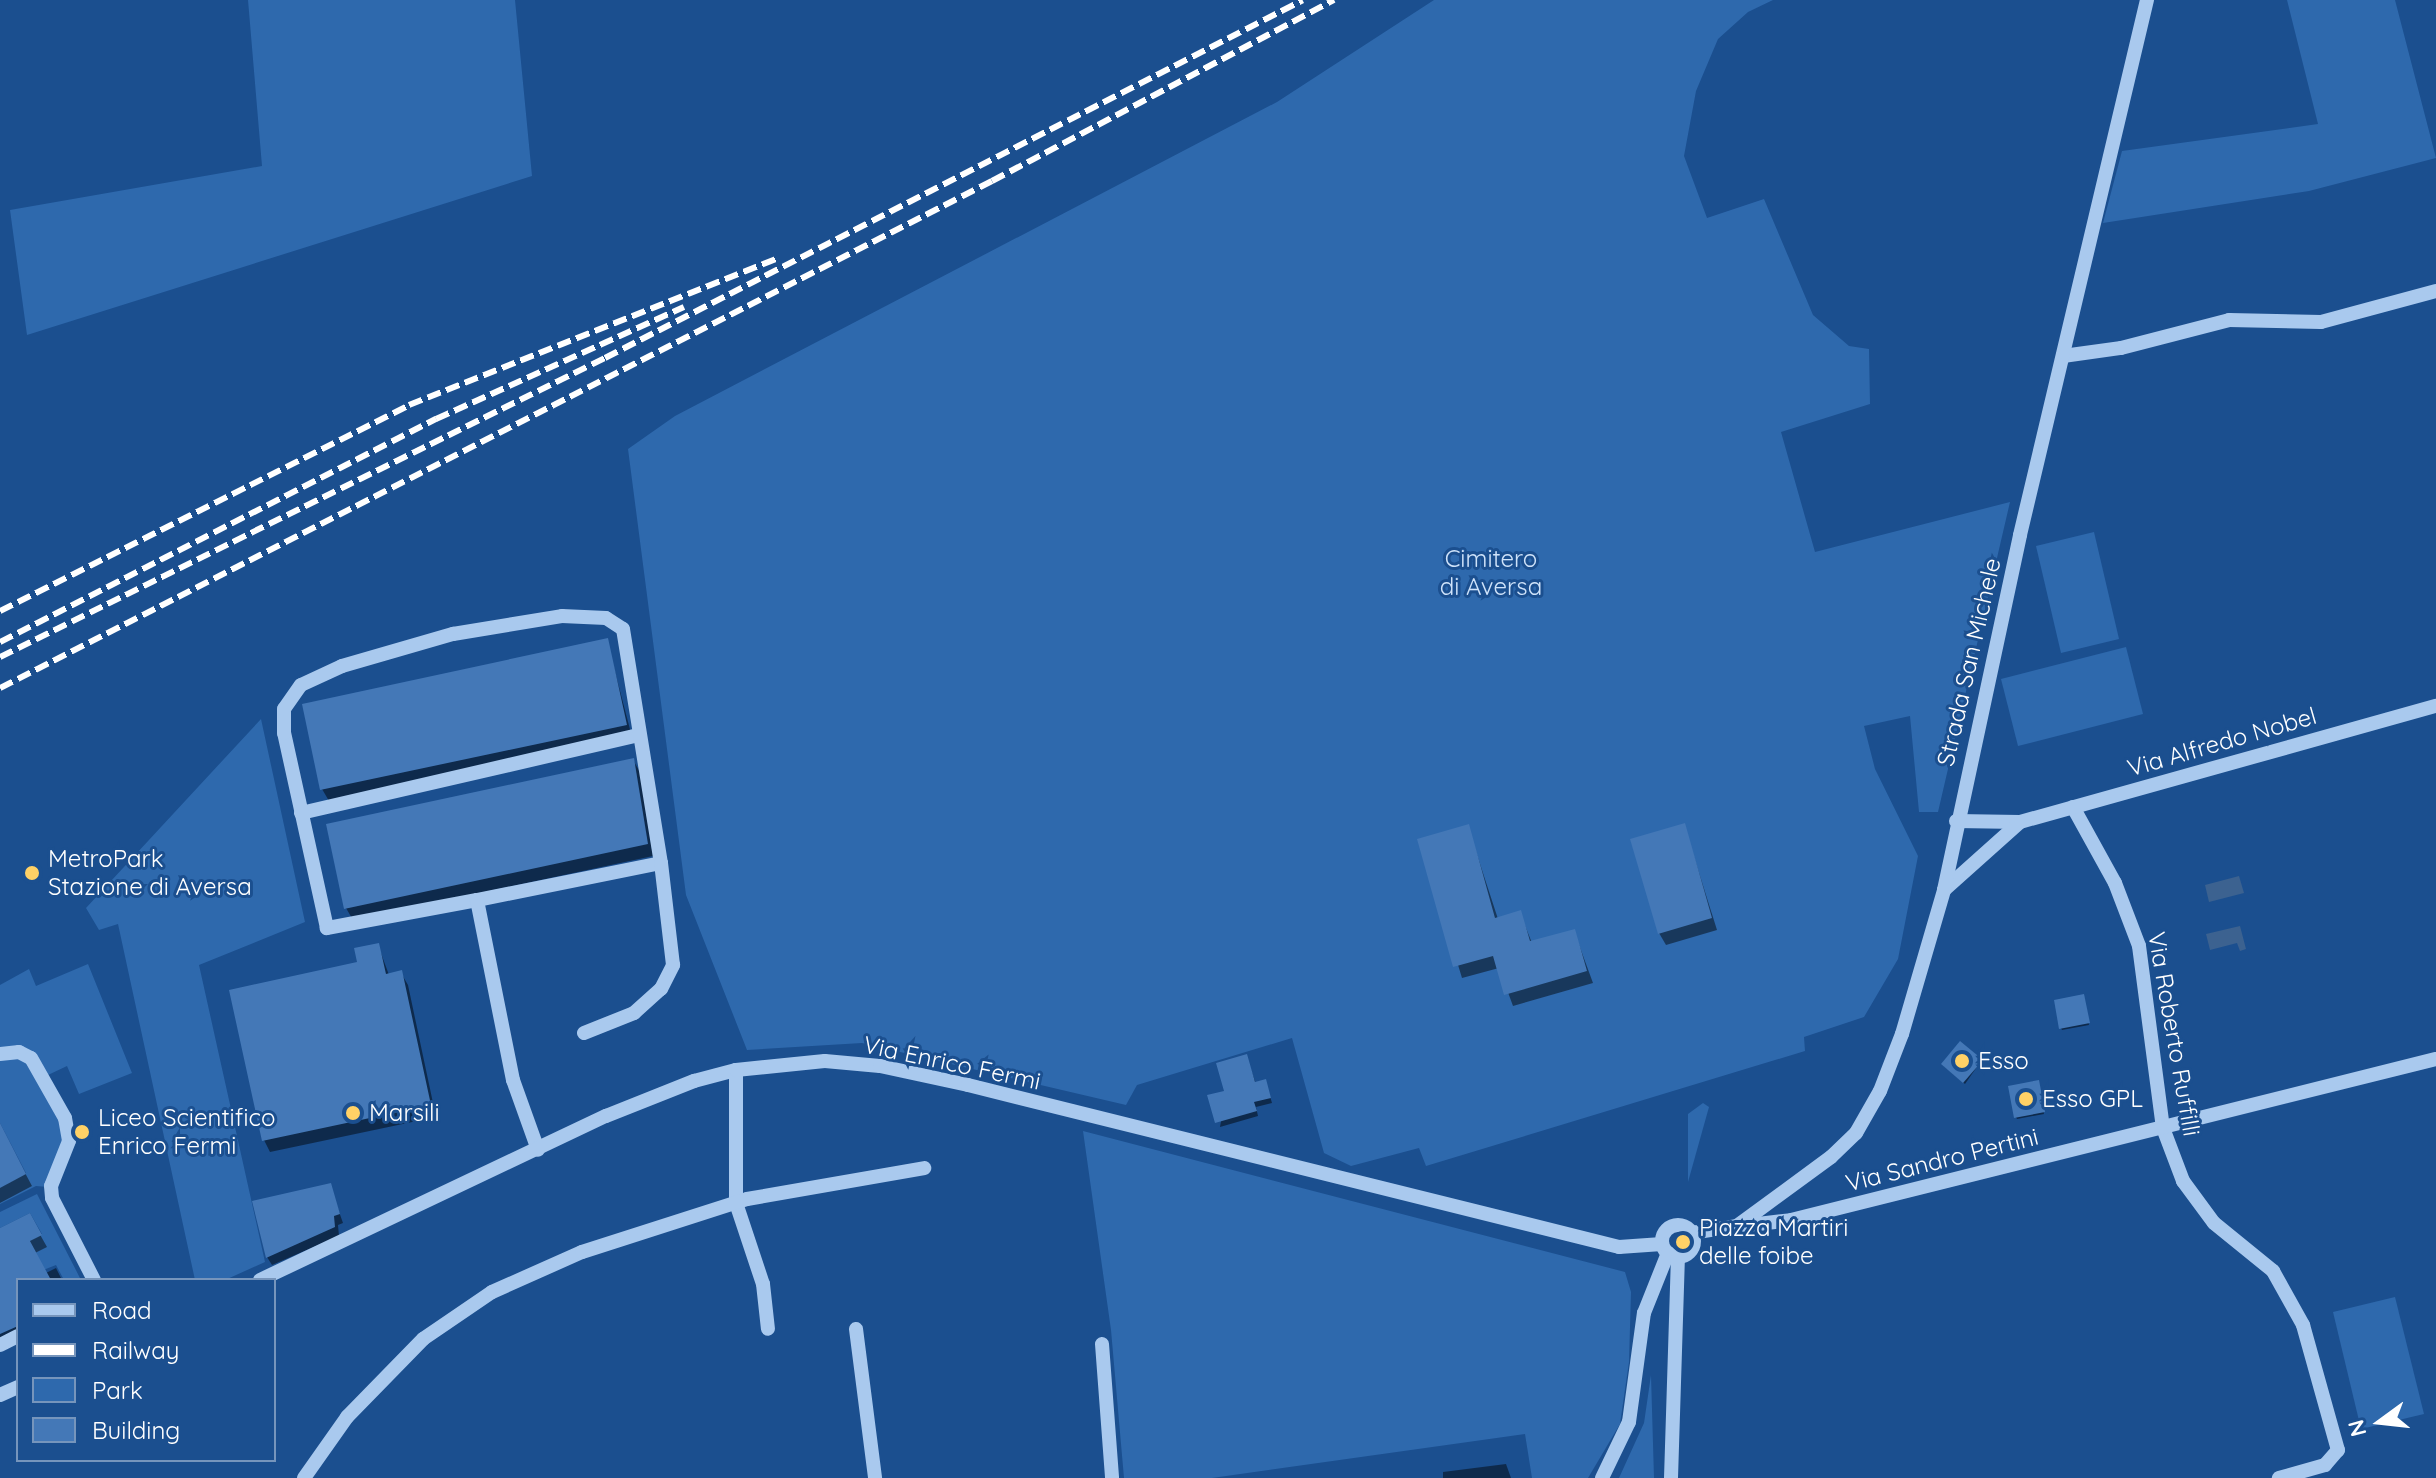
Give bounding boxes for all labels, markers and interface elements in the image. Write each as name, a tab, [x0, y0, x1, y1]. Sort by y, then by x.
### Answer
park label: Cimitero di Aversa	[1440, 545, 1542, 601]
street label: Strada San Michele	[1931, 555, 2007, 769]
street label: Via Alfredo Nobel	[2124, 701, 2320, 783]
place label: MetroPark Stazione di Aversa	[48, 845, 252, 901]
marker: MetroPark Stazione di Aversa	[23, 864, 41, 882]
street label: Via Roberto Ruffilli	[2142, 930, 2206, 1138]
street label: Via Enrico Fermi	[861, 1030, 1043, 1096]
place label: Esso	[1978, 1047, 2029, 1075]
marker: Esso	[1953, 1052, 1971, 1070]
place label: Esso GPL	[2042, 1085, 2143, 1113]
marker: Esso GPL	[2017, 1090, 2035, 1108]
place label: Marsili	[369, 1099, 440, 1127]
place label: Liceo Scientifico Enrico Fermi	[98, 1104, 275, 1160]
marker: Marsili	[344, 1104, 362, 1122]
street label: Via Sandro Pertini	[1843, 1122, 2041, 1198]
marker: Liceo Scientifico Enrico Fermi	[73, 1123, 91, 1141]
place label: Piazza Martiri delle foibe	[1699, 1214, 1848, 1270]
marker: Piazza Martiri delle foibe	[1674, 1233, 1692, 1251]
legend	[16, 1278, 276, 1462]
text: Road	[92, 1295, 152, 1325]
text: Railway	[92, 1335, 179, 1365]
text: Park	[92, 1375, 143, 1405]
north arrow	[2340, 1382, 2420, 1462]
text: Building	[92, 1415, 180, 1445]
text: N	[2341, 1417, 2372, 1440]

